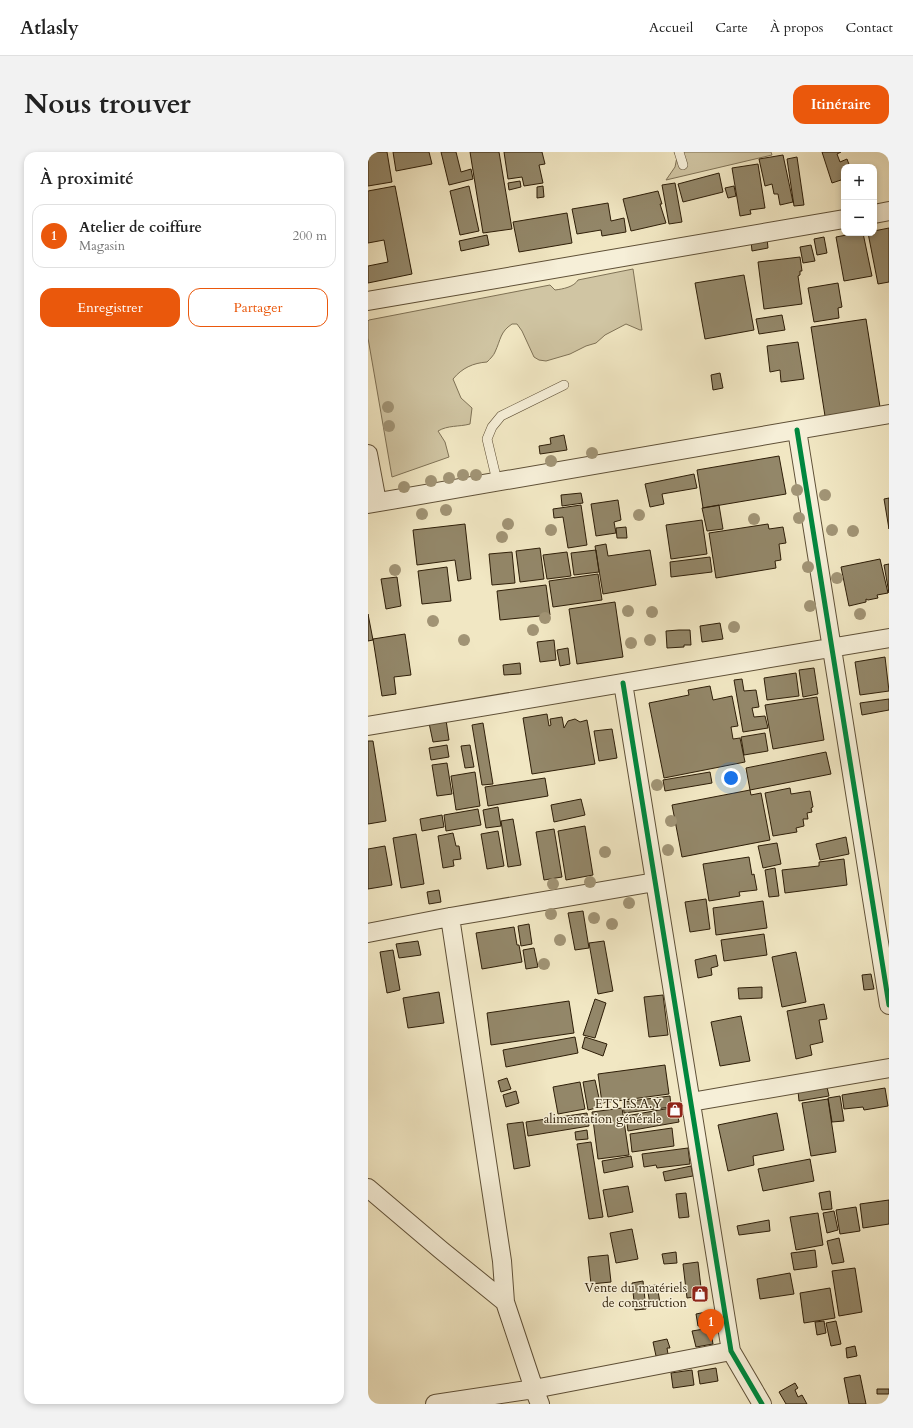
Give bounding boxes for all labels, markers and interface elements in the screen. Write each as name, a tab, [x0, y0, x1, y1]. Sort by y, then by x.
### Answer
text: Atlasly	[20, 15, 79, 41]
text: Accueil	[649, 18, 693, 37]
text: Carte	[715, 18, 748, 37]
text: À propos	[770, 18, 823, 37]
text: Contact	[845, 18, 893, 37]
text: Nous trouver	[24, 85, 191, 123]
button: Itinéraire	[793, 85, 889, 124]
map controls	[841, 164, 877, 236]
button: +	[841, 164, 877, 200]
text: À proximité	[40, 167, 134, 190]
button: −	[841, 200, 877, 236]
text: Atelier de coiffure	[79, 217, 202, 237]
text: 1	[51, 227, 57, 245]
text: 200 m	[293, 227, 327, 245]
text: Magasin	[79, 237, 125, 255]
button: Enregistrer	[40, 288, 180, 327]
button: Partager	[188, 288, 328, 327]
your location	[721, 768, 741, 788]
place label: ETS I.S.A.Y alimentation générale	[544, 1095, 662, 1128]
shop icon: ETS I.S.A.Y alimentation générale	[665, 1100, 685, 1120]
place label: Vente du matériels de construction	[585, 1279, 688, 1312]
shop icon: Vente du matériels de construction	[690, 1284, 710, 1304]
pin: 1	[698, 1309, 724, 1342]

